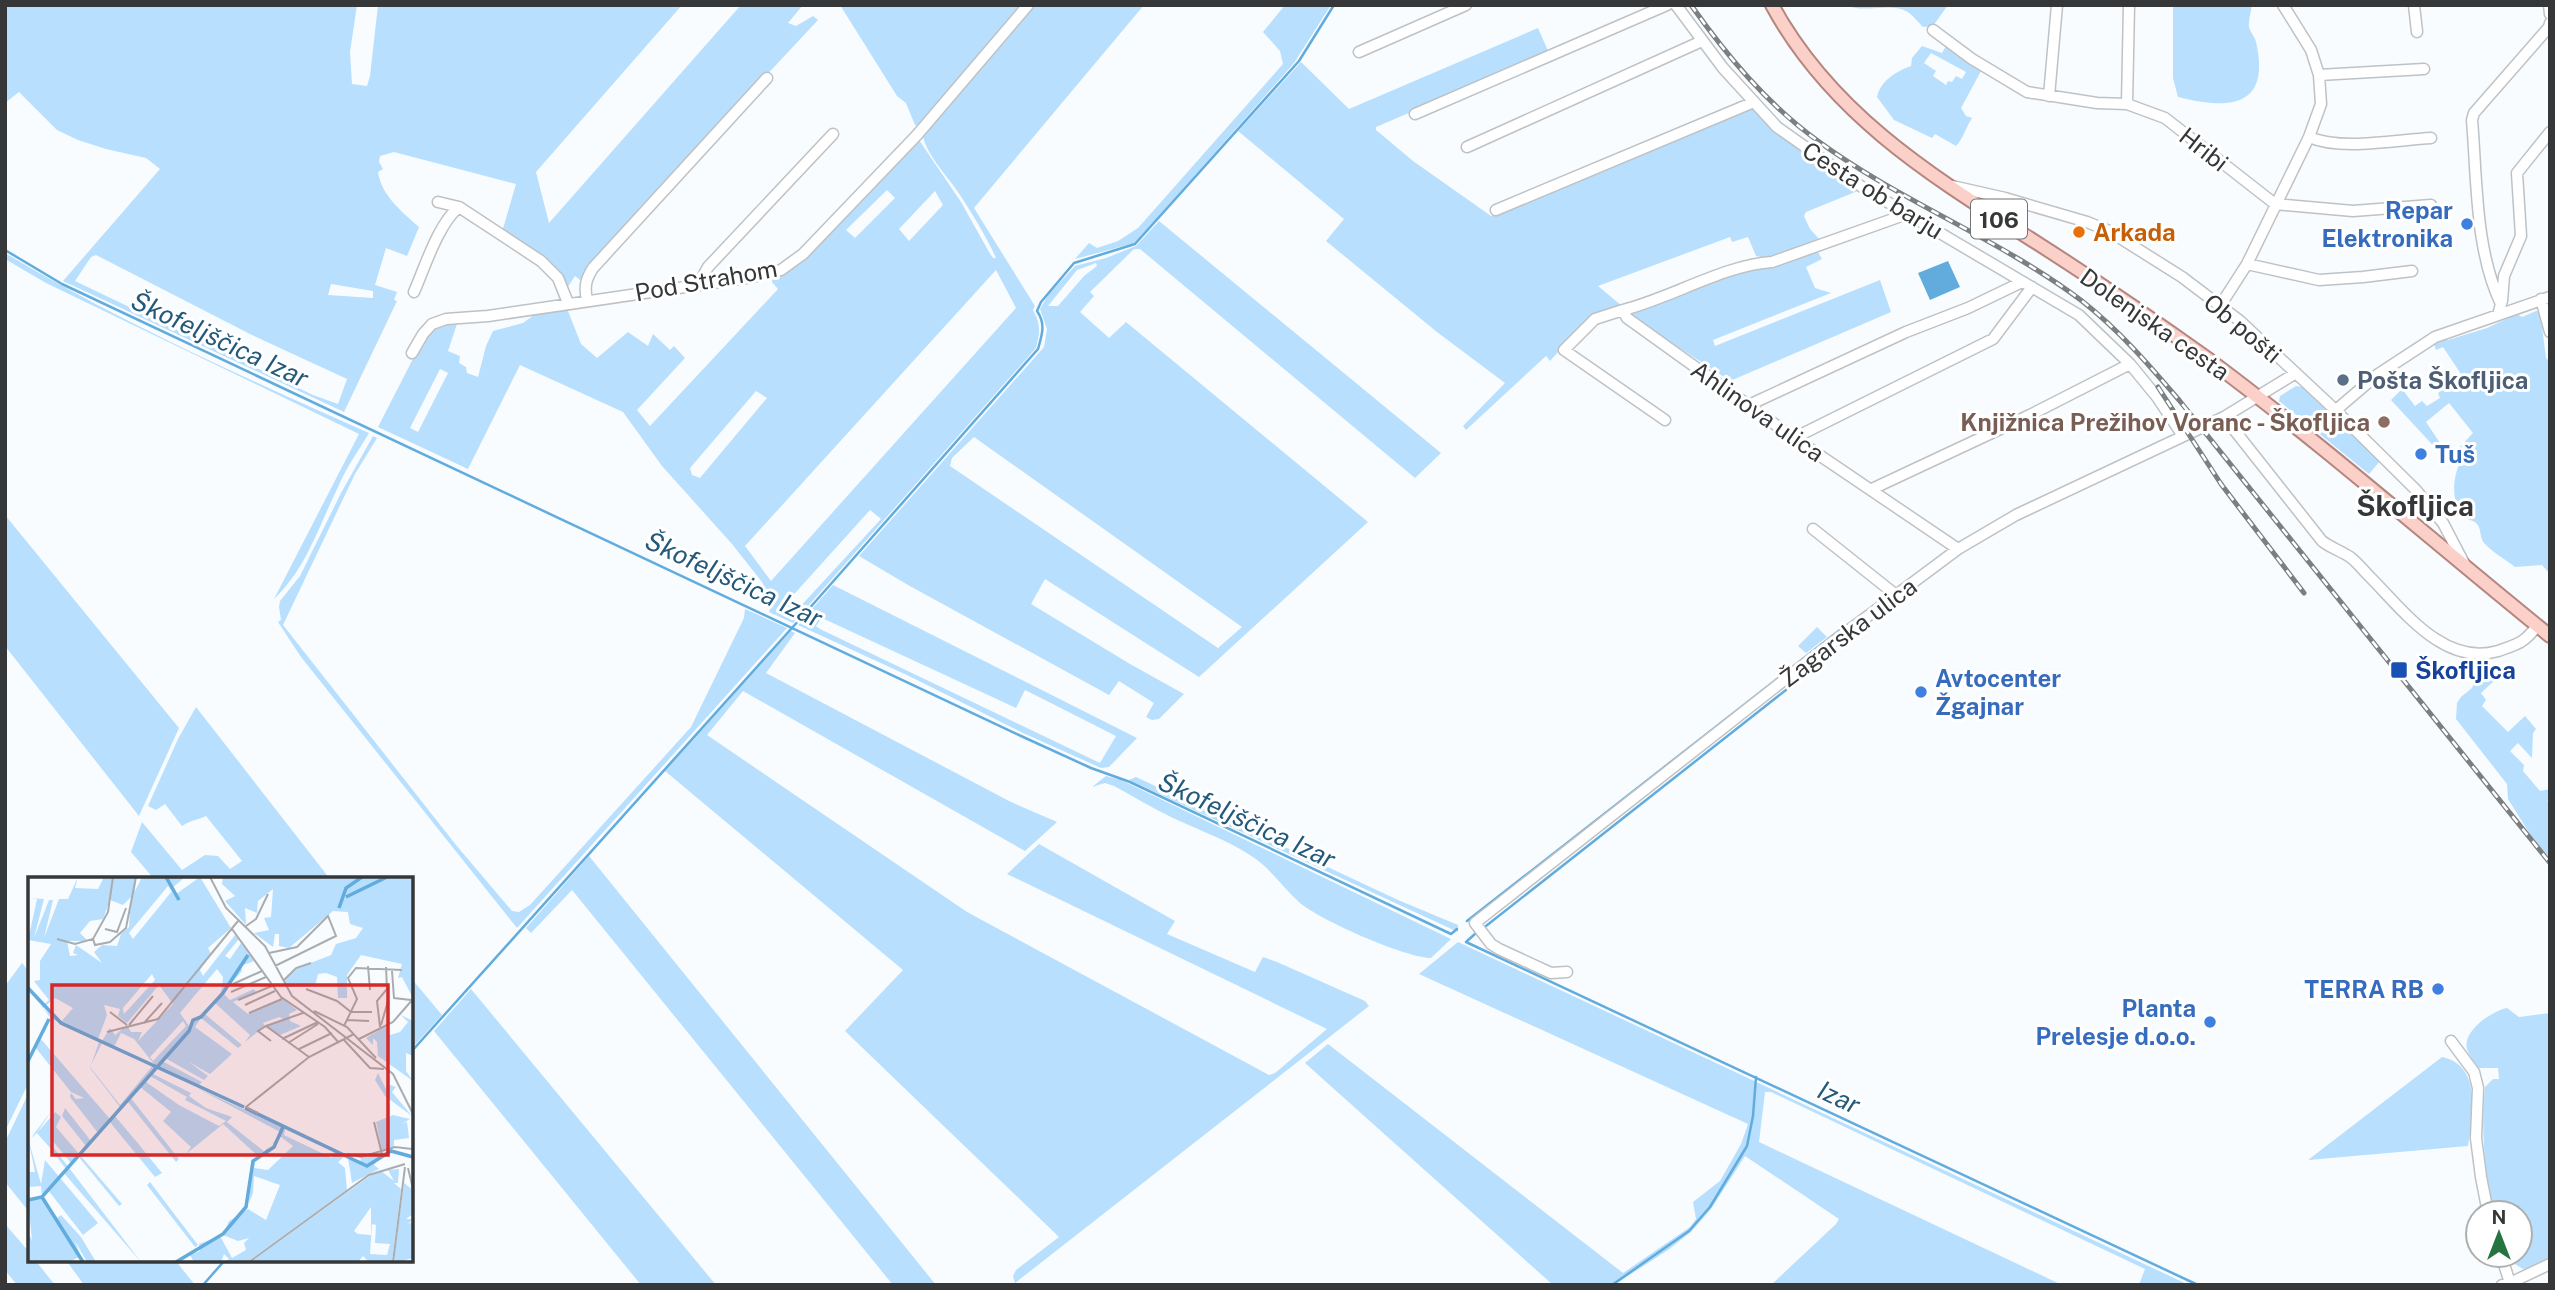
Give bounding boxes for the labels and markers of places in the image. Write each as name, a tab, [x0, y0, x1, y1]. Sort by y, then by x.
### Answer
place label: Repar Elektronika	[2322, 196, 2453, 252]
marker: Repar Elektronika	[2459, 216, 2475, 232]
place label: Arkada	[2093, 218, 2176, 246]
marker: Arkada	[2071, 224, 2087, 240]
place label: Pošta Škofljica	[2357, 366, 2528, 394]
marker: Pošta Škofljica	[2335, 372, 2351, 388]
place label: Knjižnica Prežihov Voranc - Škofljica	[1960, 408, 2370, 436]
marker: Knjižnica Prežihov Voranc - Škofljica	[2376, 414, 2392, 430]
place label: Tuš	[2435, 440, 2475, 468]
marker: Tuš	[2413, 446, 2429, 462]
place label: Škofljica	[2415, 656, 2516, 684]
marker: Škofljica	[2389, 660, 2409, 680]
place label: Avtocenter Žgajnar	[1935, 664, 2061, 720]
marker: Avtocenter Žgajnar	[1913, 684, 1929, 700]
place label: TERRA RB	[2304, 975, 2424, 1003]
marker: TERRA RB	[2430, 981, 2446, 997]
place label: Planta Prelesje d.o.o.	[2035, 994, 2196, 1050]
marker: Planta Prelesje d.o.o.	[2202, 1014, 2218, 1030]

